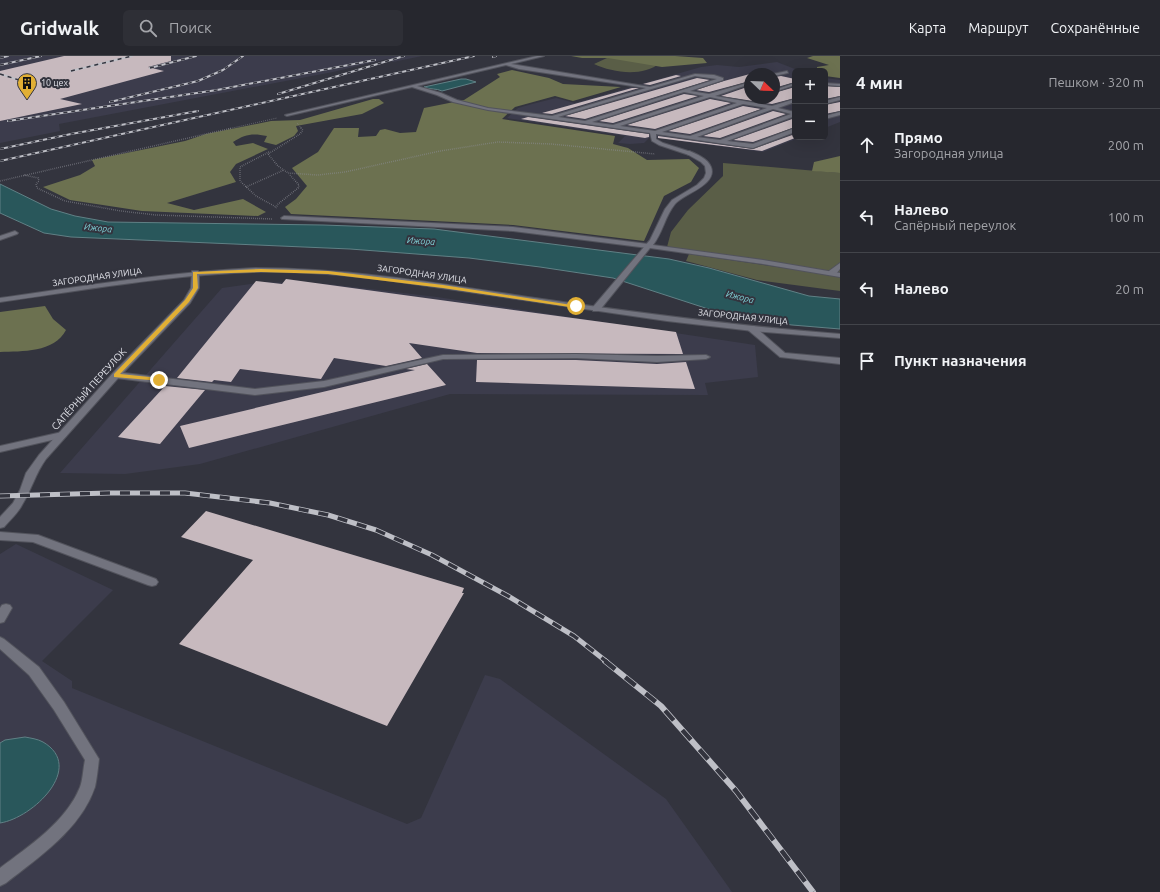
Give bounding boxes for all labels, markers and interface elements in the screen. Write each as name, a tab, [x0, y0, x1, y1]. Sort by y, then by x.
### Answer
search box	[123, 10, 403, 46]
text: Gridwalk	[20, 17, 99, 39]
icon: search	[137, 17, 159, 39]
text: Поиск	[169, 19, 212, 36]
text: Карта	[909, 20, 946, 36]
text: Маршрут	[968, 20, 1029, 36]
text: Сохранённые	[1051, 20, 1140, 36]
north arrow	[744, 68, 780, 104]
map controls	[792, 68, 828, 140]
button: +	[792, 68, 828, 104]
building icon: 10 цех	[16, 72, 38, 100]
text: 4 мин	[856, 73, 903, 92]
text: Пешком · 320 m	[1048, 75, 1144, 89]
place label: 10 цех	[41, 78, 68, 88]
button: −	[792, 104, 828, 140]
text: Прямо	[894, 129, 943, 146]
icon: ahead	[856, 134, 878, 156]
text: 200 m	[1108, 138, 1144, 152]
text: Загородная улица	[894, 146, 1003, 160]
text: Налево	[894, 201, 949, 218]
icon: left	[856, 206, 878, 228]
text: 100 m	[1108, 210, 1144, 224]
text: Сапёрный переулок	[894, 218, 1016, 232]
water label: Ижора	[83, 222, 113, 234]
water label: Ижора	[407, 235, 436, 247]
street label: ЗАГОРОДНАЯ УЛИЦА	[377, 263, 468, 285]
street label: ЗАГОРОДНАЯ УЛИЦА	[52, 266, 143, 288]
icon: left	[856, 278, 878, 300]
text: Налево	[894, 280, 949, 297]
text: 20 m	[1115, 282, 1144, 296]
water label: Ижора	[725, 289, 755, 305]
route start	[567, 297, 585, 315]
street label: ЗАГОРОДНАЯ УЛИЦА	[698, 307, 789, 327]
street label: САПЁРНЫЙ ПЕРЕУЛОК	[49, 346, 129, 432]
icon: arrive	[856, 350, 878, 372]
text: Пункт назначения	[894, 352, 1027, 369]
route end	[150, 371, 168, 389]

